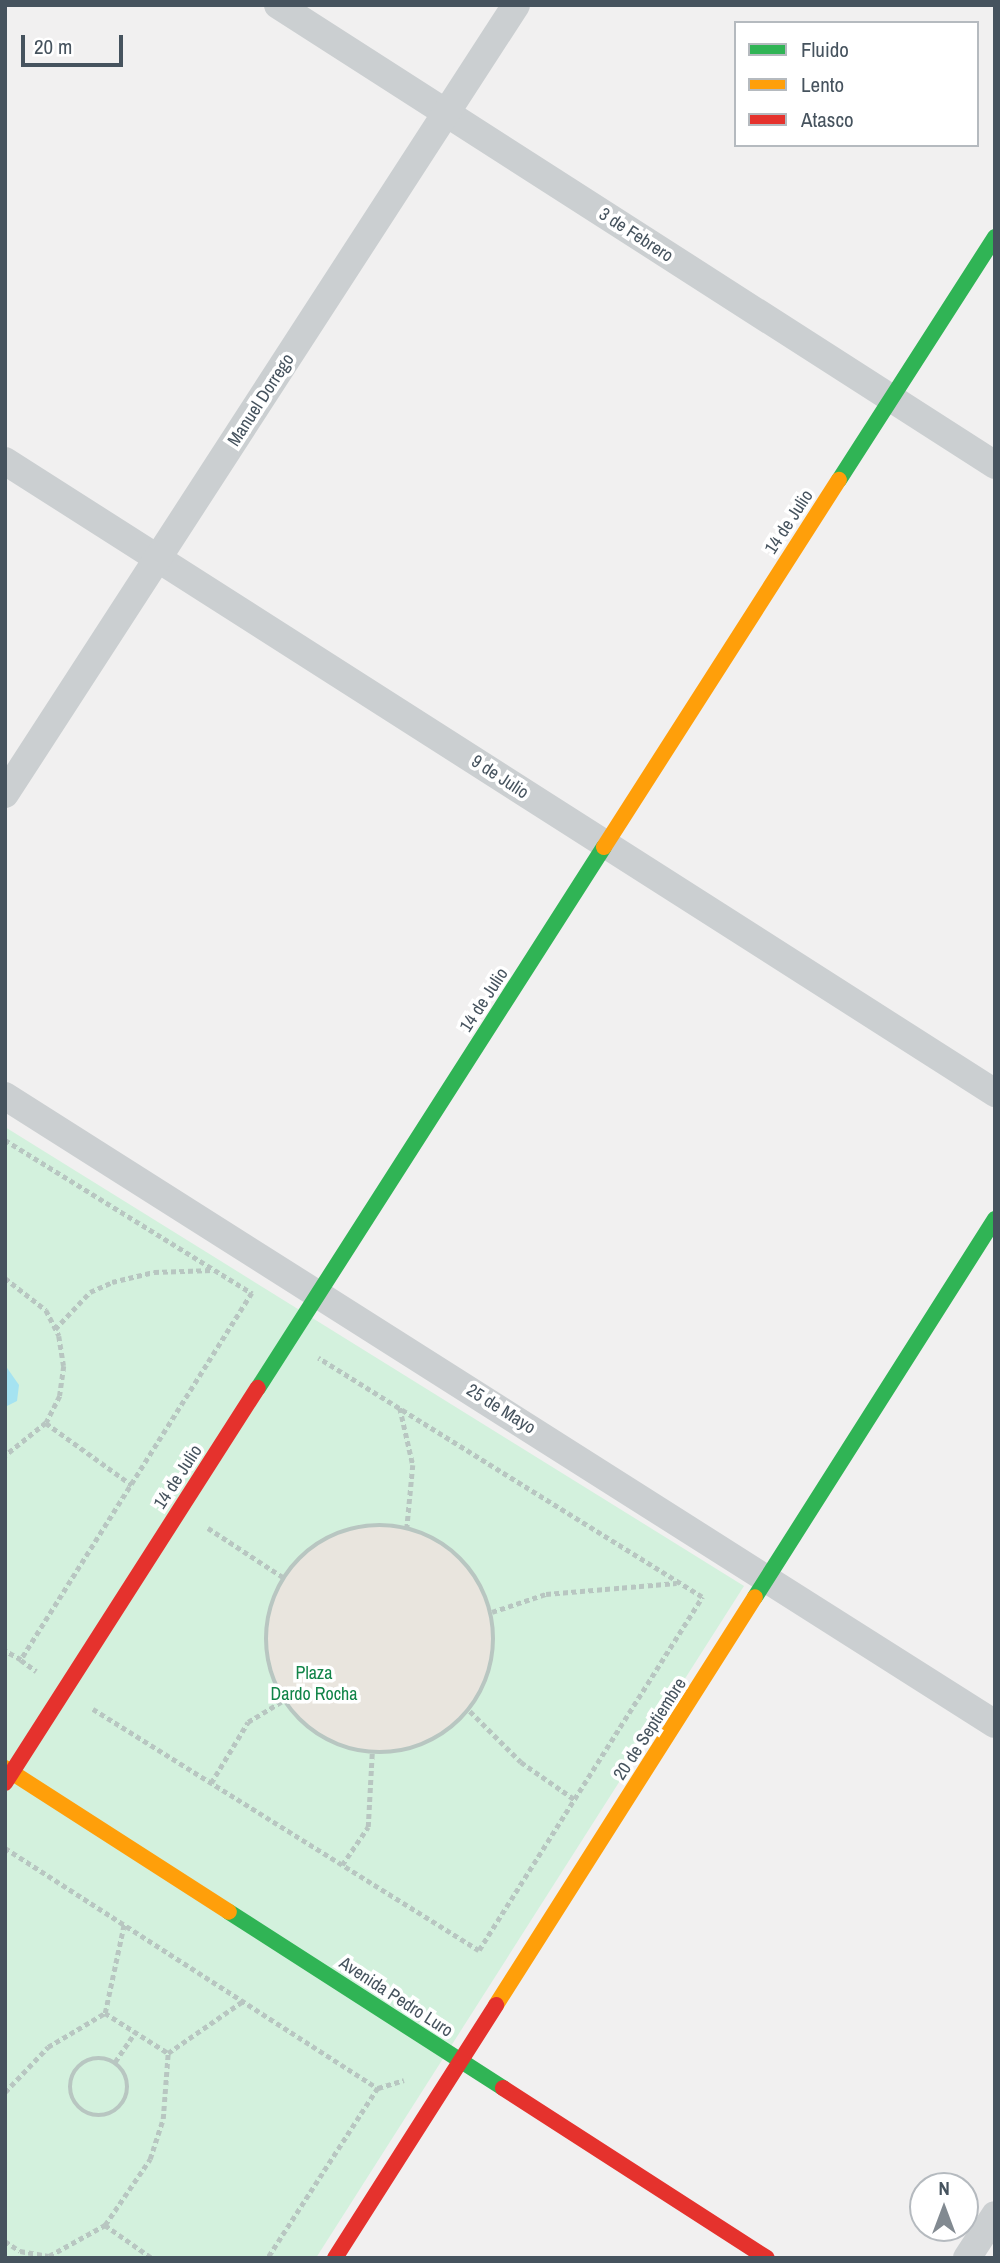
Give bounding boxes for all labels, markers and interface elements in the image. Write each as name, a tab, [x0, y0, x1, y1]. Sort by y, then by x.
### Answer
scale bar	[24, 21, 126, 65]
legend	[734, 21, 979, 147]
text: 20 m	[34, 32, 72, 61]
text: Fluido	[801, 35, 849, 64]
text: Lento	[801, 70, 844, 99]
text: Atasco	[801, 105, 854, 134]
street label: 3 de Febrero	[595, 203, 677, 267]
street label: Manuel Dorrego	[223, 350, 299, 450]
street label: 14 de Julio	[760, 486, 818, 558]
street label: 9 de Julio	[467, 751, 533, 803]
street label: 14 de Julio	[455, 964, 513, 1036]
street label: 25 de Mayo	[463, 1379, 539, 1439]
street label: 14 de Julio	[149, 1441, 207, 1513]
park label: Plaza Dardo Rocha	[271, 1663, 357, 1706]
street label: 20 de Septiembre	[609, 1674, 691, 1784]
street label: Avenida Pedro Luro	[335, 1952, 457, 2042]
north arrow	[909, 2172, 979, 2242]
text: N	[938, 2175, 950, 2201]

